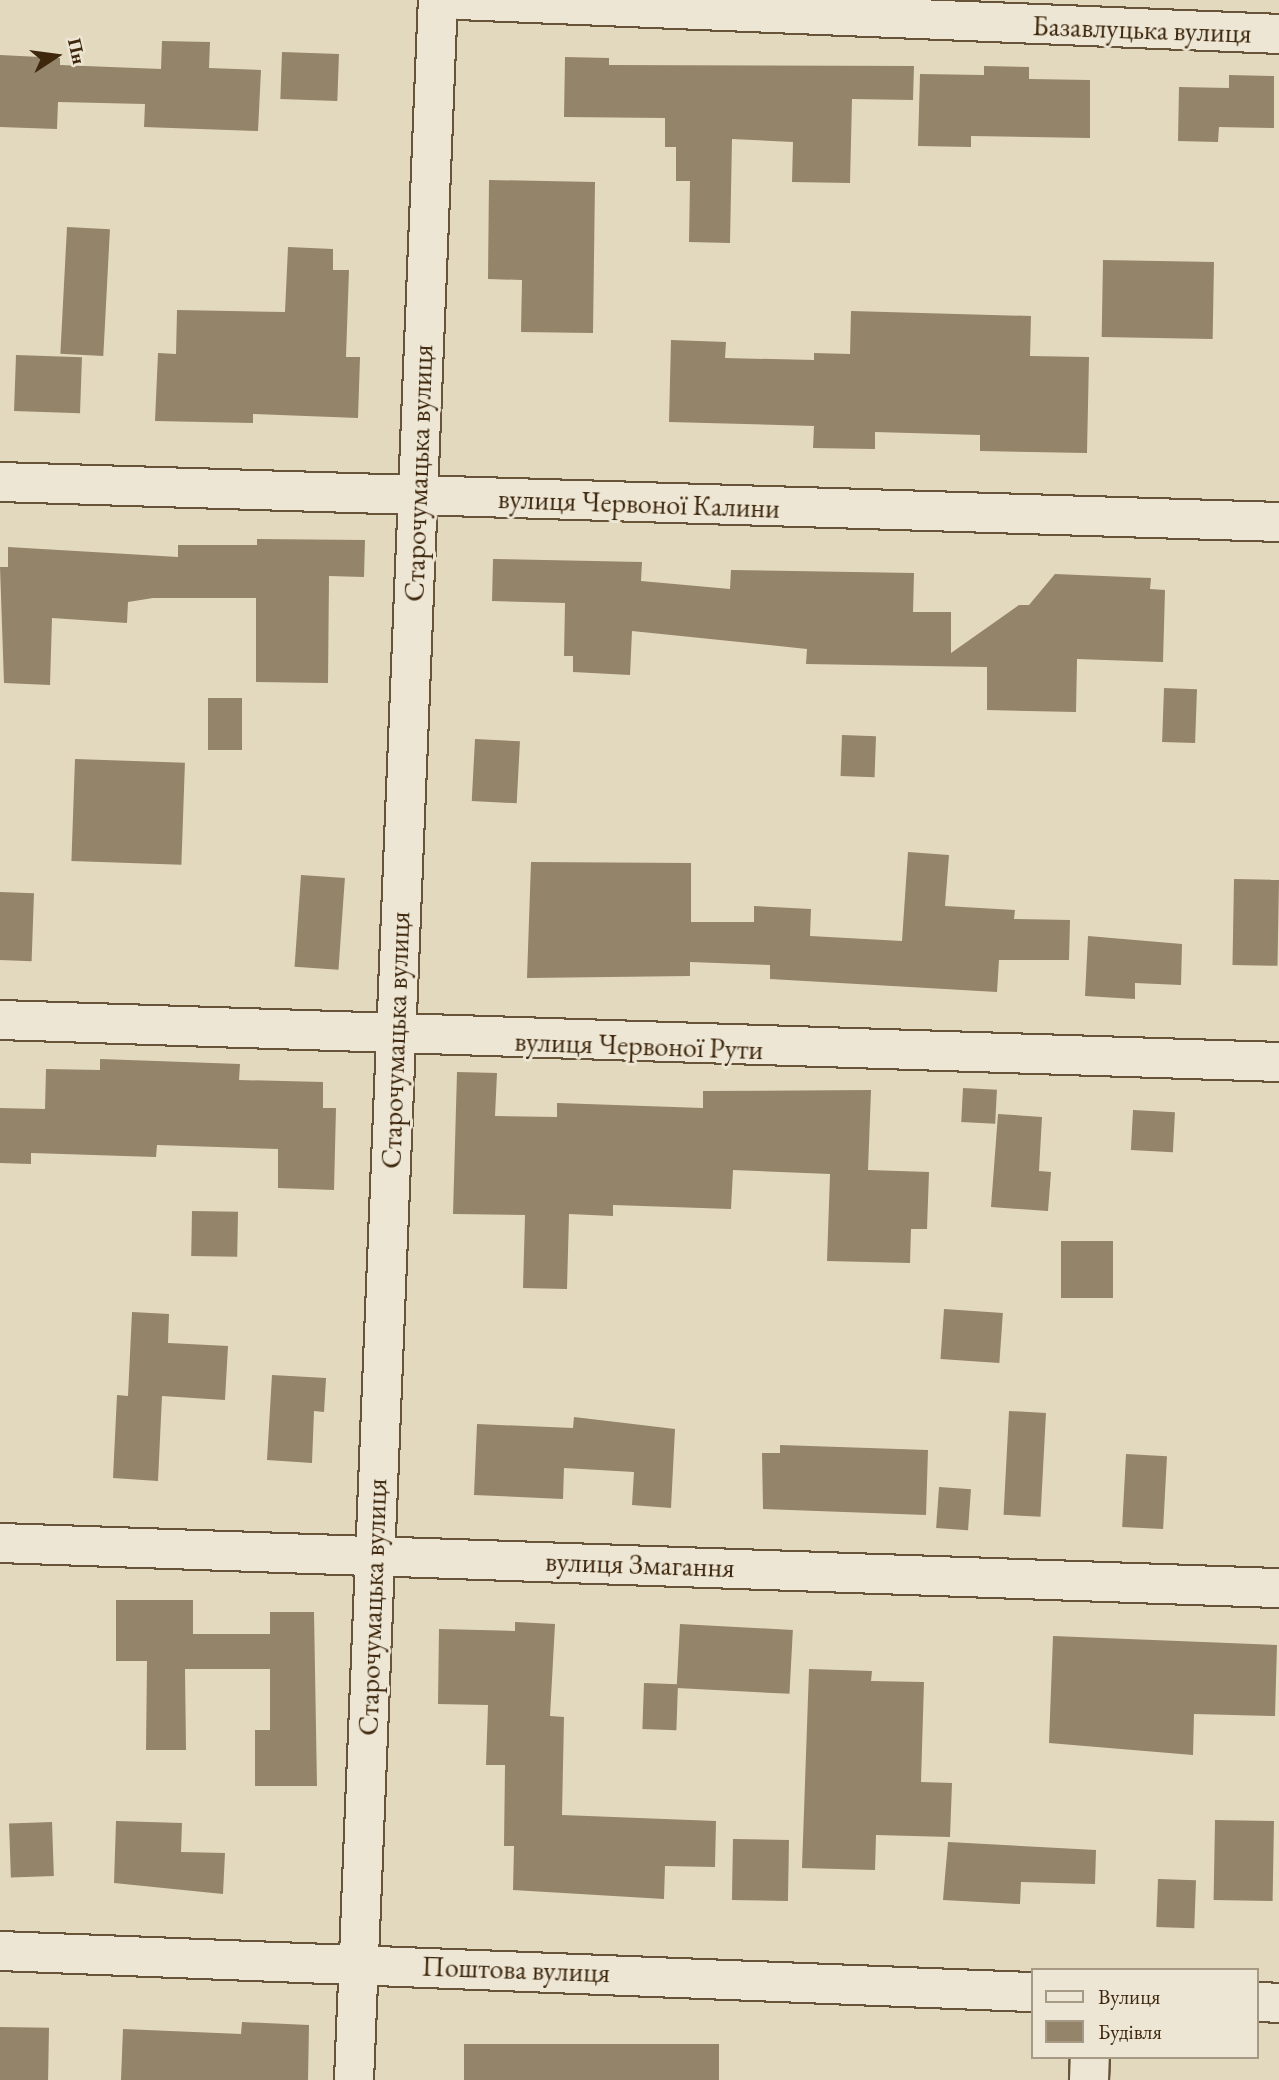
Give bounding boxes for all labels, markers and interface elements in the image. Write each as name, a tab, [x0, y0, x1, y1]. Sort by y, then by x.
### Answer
street label: Базавлуцька вулиця	[1032, 8, 1252, 50]
north arrow	[21, 21, 91, 91]
text: Пн	[62, 36, 92, 67]
street label: Старочумацька вулиця	[397, 344, 439, 602]
street label: вулиця Червоної Калини	[497, 481, 781, 525]
street label: Старочумацька вулиця	[374, 911, 416, 1169]
street label: вулиця Червоної Рути	[514, 1024, 764, 1066]
street label: Старочумацька вулиця	[351, 1478, 393, 1736]
street label: вулиця Змагання	[545, 1544, 735, 1584]
street label: Поштова вулиця	[421, 1949, 611, 1989]
legend	[1030, 1968, 1258, 2059]
text: Вулиця	[1098, 1983, 1160, 2010]
text: Будівля	[1098, 2018, 1162, 2045]

